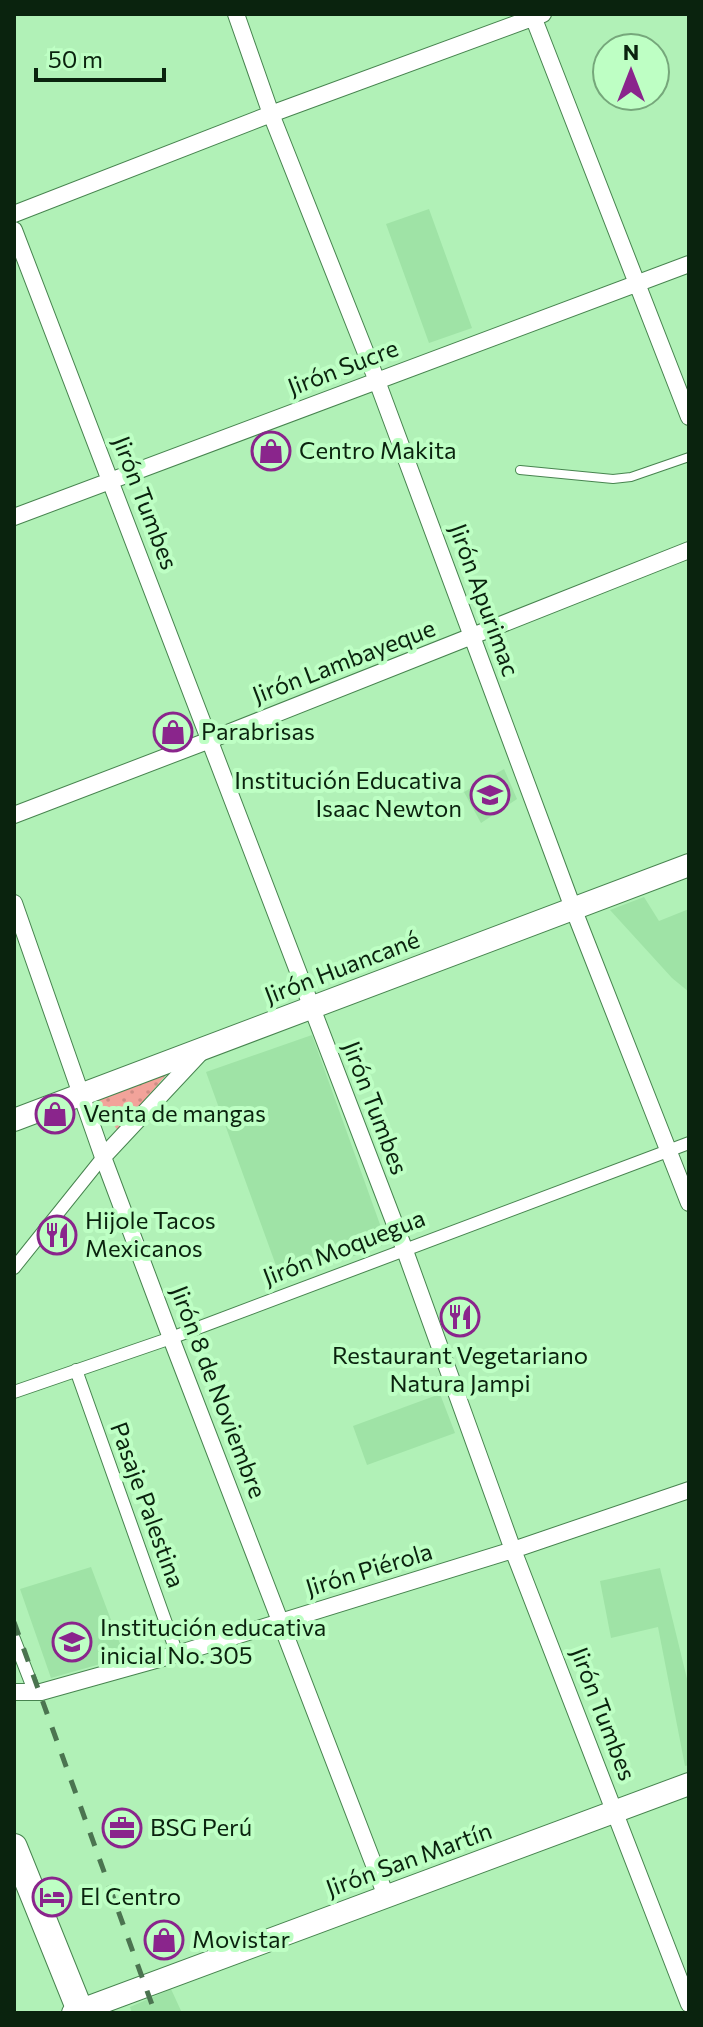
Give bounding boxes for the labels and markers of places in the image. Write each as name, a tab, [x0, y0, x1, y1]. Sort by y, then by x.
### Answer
shop icon: Centro Makita	[250, 430, 292, 472]
place label: Centro Makita	[299, 435, 457, 464]
shop icon: Parabrisas	[152, 711, 194, 753]
place label: Parabrisas	[201, 716, 315, 745]
place label: Institución Educativa Isaac Newton	[234, 765, 462, 822]
school or university icon: Institución Educativa Isaac Newton	[469, 774, 511, 816]
shop icon: Venta de mangas	[34, 1093, 76, 1135]
place label: Venta de mangas	[83, 1098, 266, 1127]
place label: Hijole Tacos Mexicanos	[85, 1205, 216, 1262]
restaurant icon: Hijole Tacos Mexicanos	[36, 1214, 78, 1256]
restaurant icon: Restaurant Vegetariano Natura Jampi	[439, 1296, 481, 1338]
place label: Restaurant Vegetariano Natura Jampi	[332, 1340, 588, 1397]
place label: Institución educativa inicial No. 305	[100, 1612, 326, 1669]
school or university icon: Institución educativa inicial No. 305	[51, 1621, 93, 1663]
office icon: BSG Perú	[101, 1807, 143, 1849]
place label: BSG Perú	[150, 1812, 252, 1841]
hotel icon: El Centro	[31, 1876, 73, 1918]
place label: El Centro	[80, 1881, 181, 1910]
shop icon: Movistar	[143, 1919, 185, 1961]
place label: Movistar	[192, 1924, 291, 1953]

